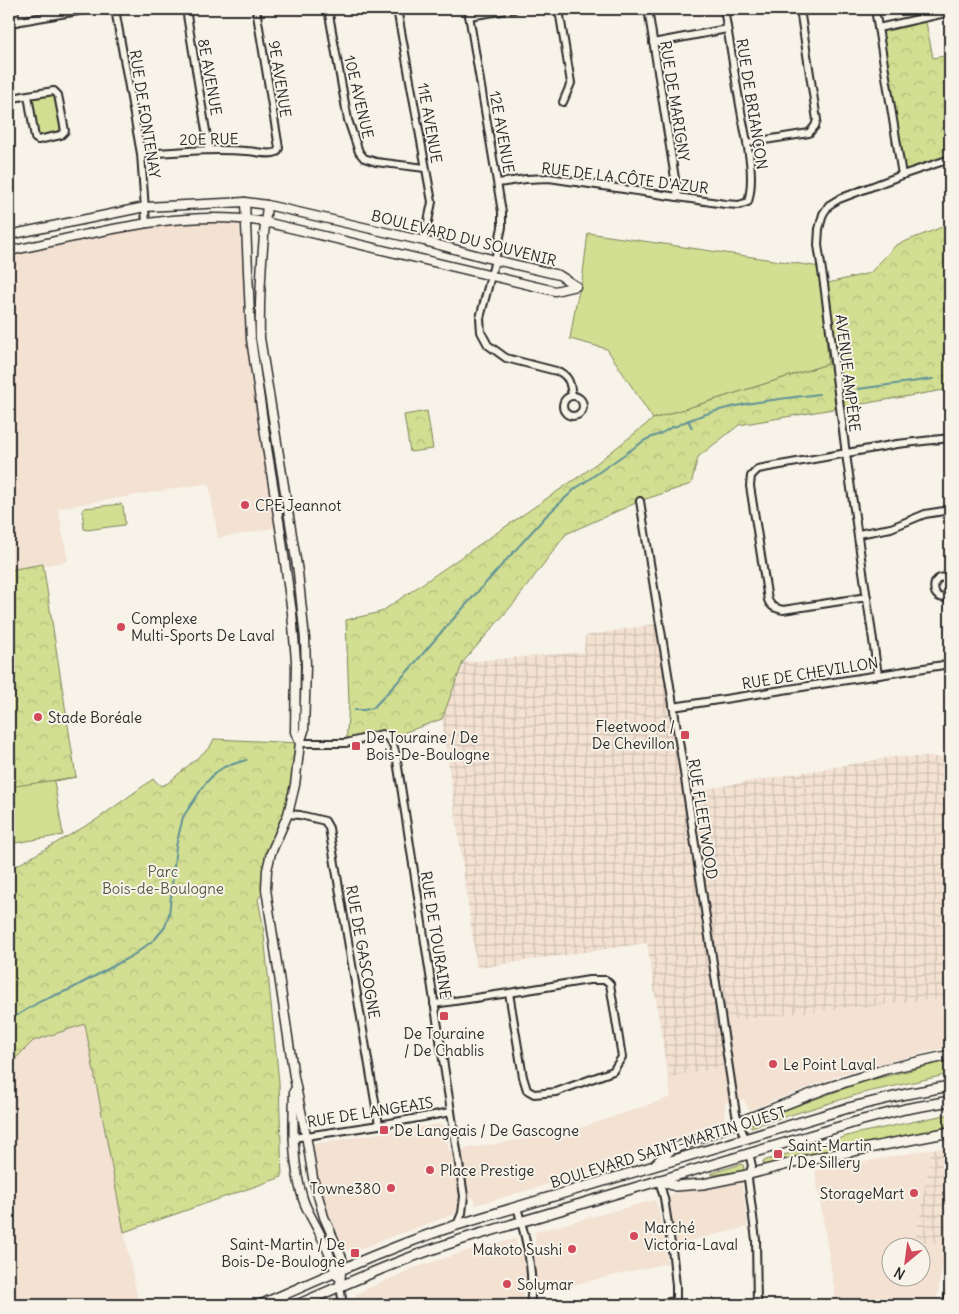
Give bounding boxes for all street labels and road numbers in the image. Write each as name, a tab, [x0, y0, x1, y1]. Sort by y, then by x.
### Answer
street label: 8E AVENUE	[194, 37, 226, 117]
street label: RUE DE BRIANÇON	[732, 37, 772, 171]
street label: 9E AVENUE	[265, 39, 295, 119]
street label: RUE DE MARIGNY	[656, 39, 694, 164]
street label: RUE DE FONTENAY	[125, 48, 165, 180]
street label: 10E AVENUE	[340, 53, 378, 141]
street label: 11E AVENUE	[414, 81, 446, 165]
street label: 12E AVENUE	[485, 89, 519, 175]
street label: 20E RUE	[179, 129, 239, 149]
street label: RUE DE LA CÔTE D'AZUR	[540, 157, 710, 198]
street label: BOULEVARD DU SOUVENIR	[369, 206, 559, 270]
street label: AVENUE AMPÈRE	[831, 313, 865, 433]
street label: RUE DE CHEVILLON	[740, 653, 880, 693]
street label: RUE FLEETWOOD	[684, 757, 722, 881]
street label: RUE DE TOURAINE	[416, 870, 456, 1001]
street label: RUE DE GASCOGNE	[342, 884, 384, 1020]
street label: RUE DE LANGEAIS	[306, 1093, 434, 1131]
street label: BOULEVARD SAINT-MARTIN OUEST	[548, 1102, 788, 1192]

